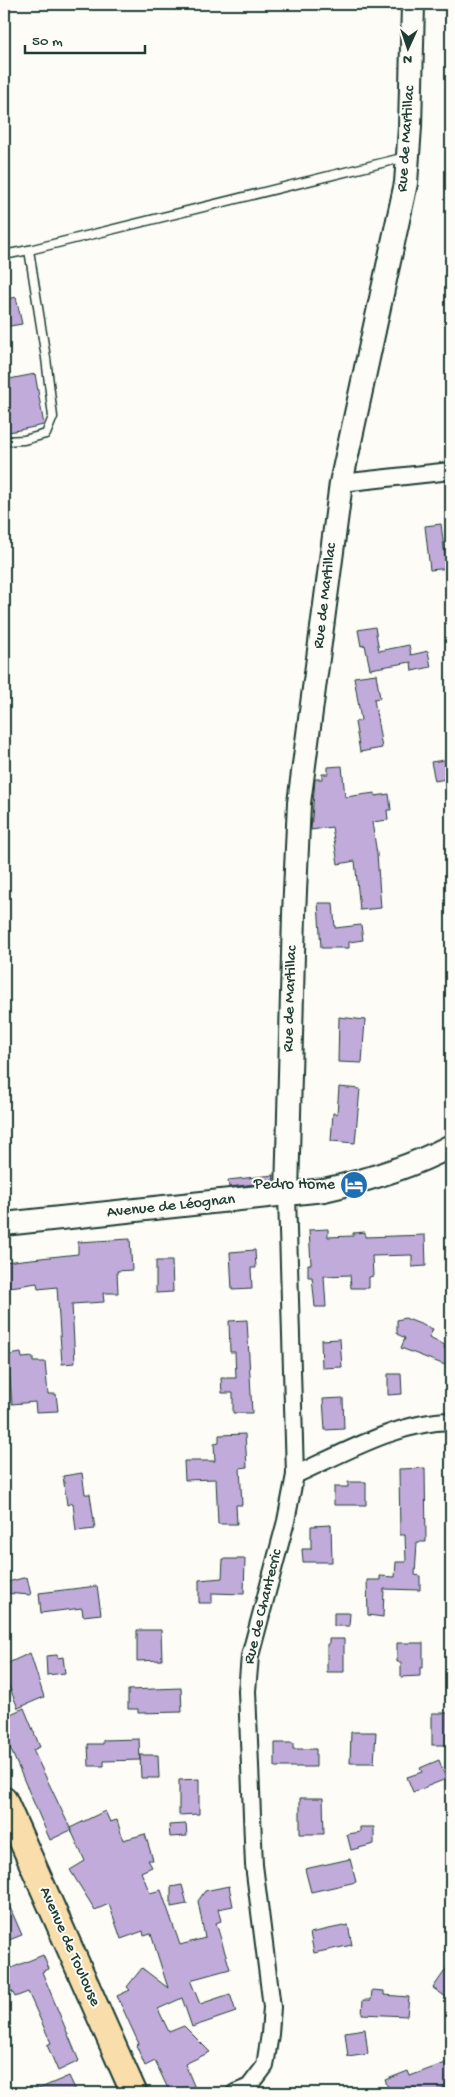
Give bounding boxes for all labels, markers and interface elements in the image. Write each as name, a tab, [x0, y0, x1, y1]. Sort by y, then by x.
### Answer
scale bar	[25, 22, 145, 54]
north arrow	[382, 22, 432, 72]
text: 50 m	[32, 33, 63, 51]
text: N	[402, 50, 412, 67]
street label: Rue de Martillac	[394, 85, 420, 193]
street label: Rue de Martillac	[310, 541, 342, 650]
street label: Rue de Martillac	[280, 945, 302, 1052]
hotel icon: Pedro Home	[339, 1170, 369, 1200]
place label: Pedro Home	[253, 1176, 336, 1195]
street label: Avenue de Léognan	[106, 1191, 237, 1223]
street label: Rue de Chantecric	[241, 1547, 288, 1667]
street label: Avenue de Toulouse	[34, 1884, 104, 2010]

